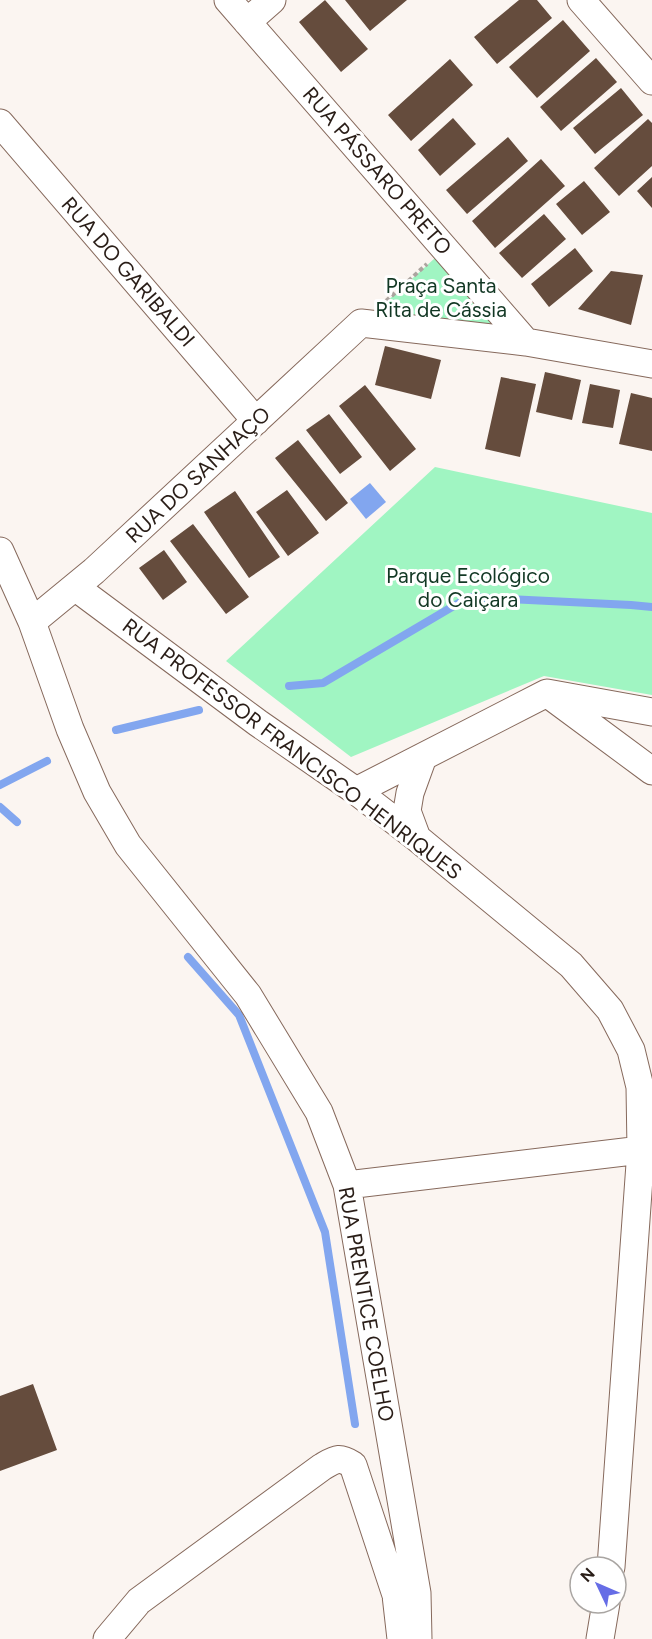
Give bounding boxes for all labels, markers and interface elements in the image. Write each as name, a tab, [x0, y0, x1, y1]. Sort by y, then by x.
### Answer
street label: RUA PÁSSARO PRETO	[298, 82, 457, 260]
street label: RUA DO GARIBALDI	[57, 192, 200, 352]
park label: Praça Santa Rita de Cássia	[375, 273, 507, 322]
street label: RUA DO SANHAÇO	[120, 401, 275, 548]
park label: Parque Ecológico do Caiçara	[386, 563, 550, 612]
street label: RUA PROFESSOR FRANCISCO HENRIQUES	[118, 613, 467, 885]
street label: RUA PRENTICE COELHO	[333, 1184, 399, 1423]
north arrow	[568, 1555, 628, 1615]
text: N	[576, 1564, 599, 1586]

